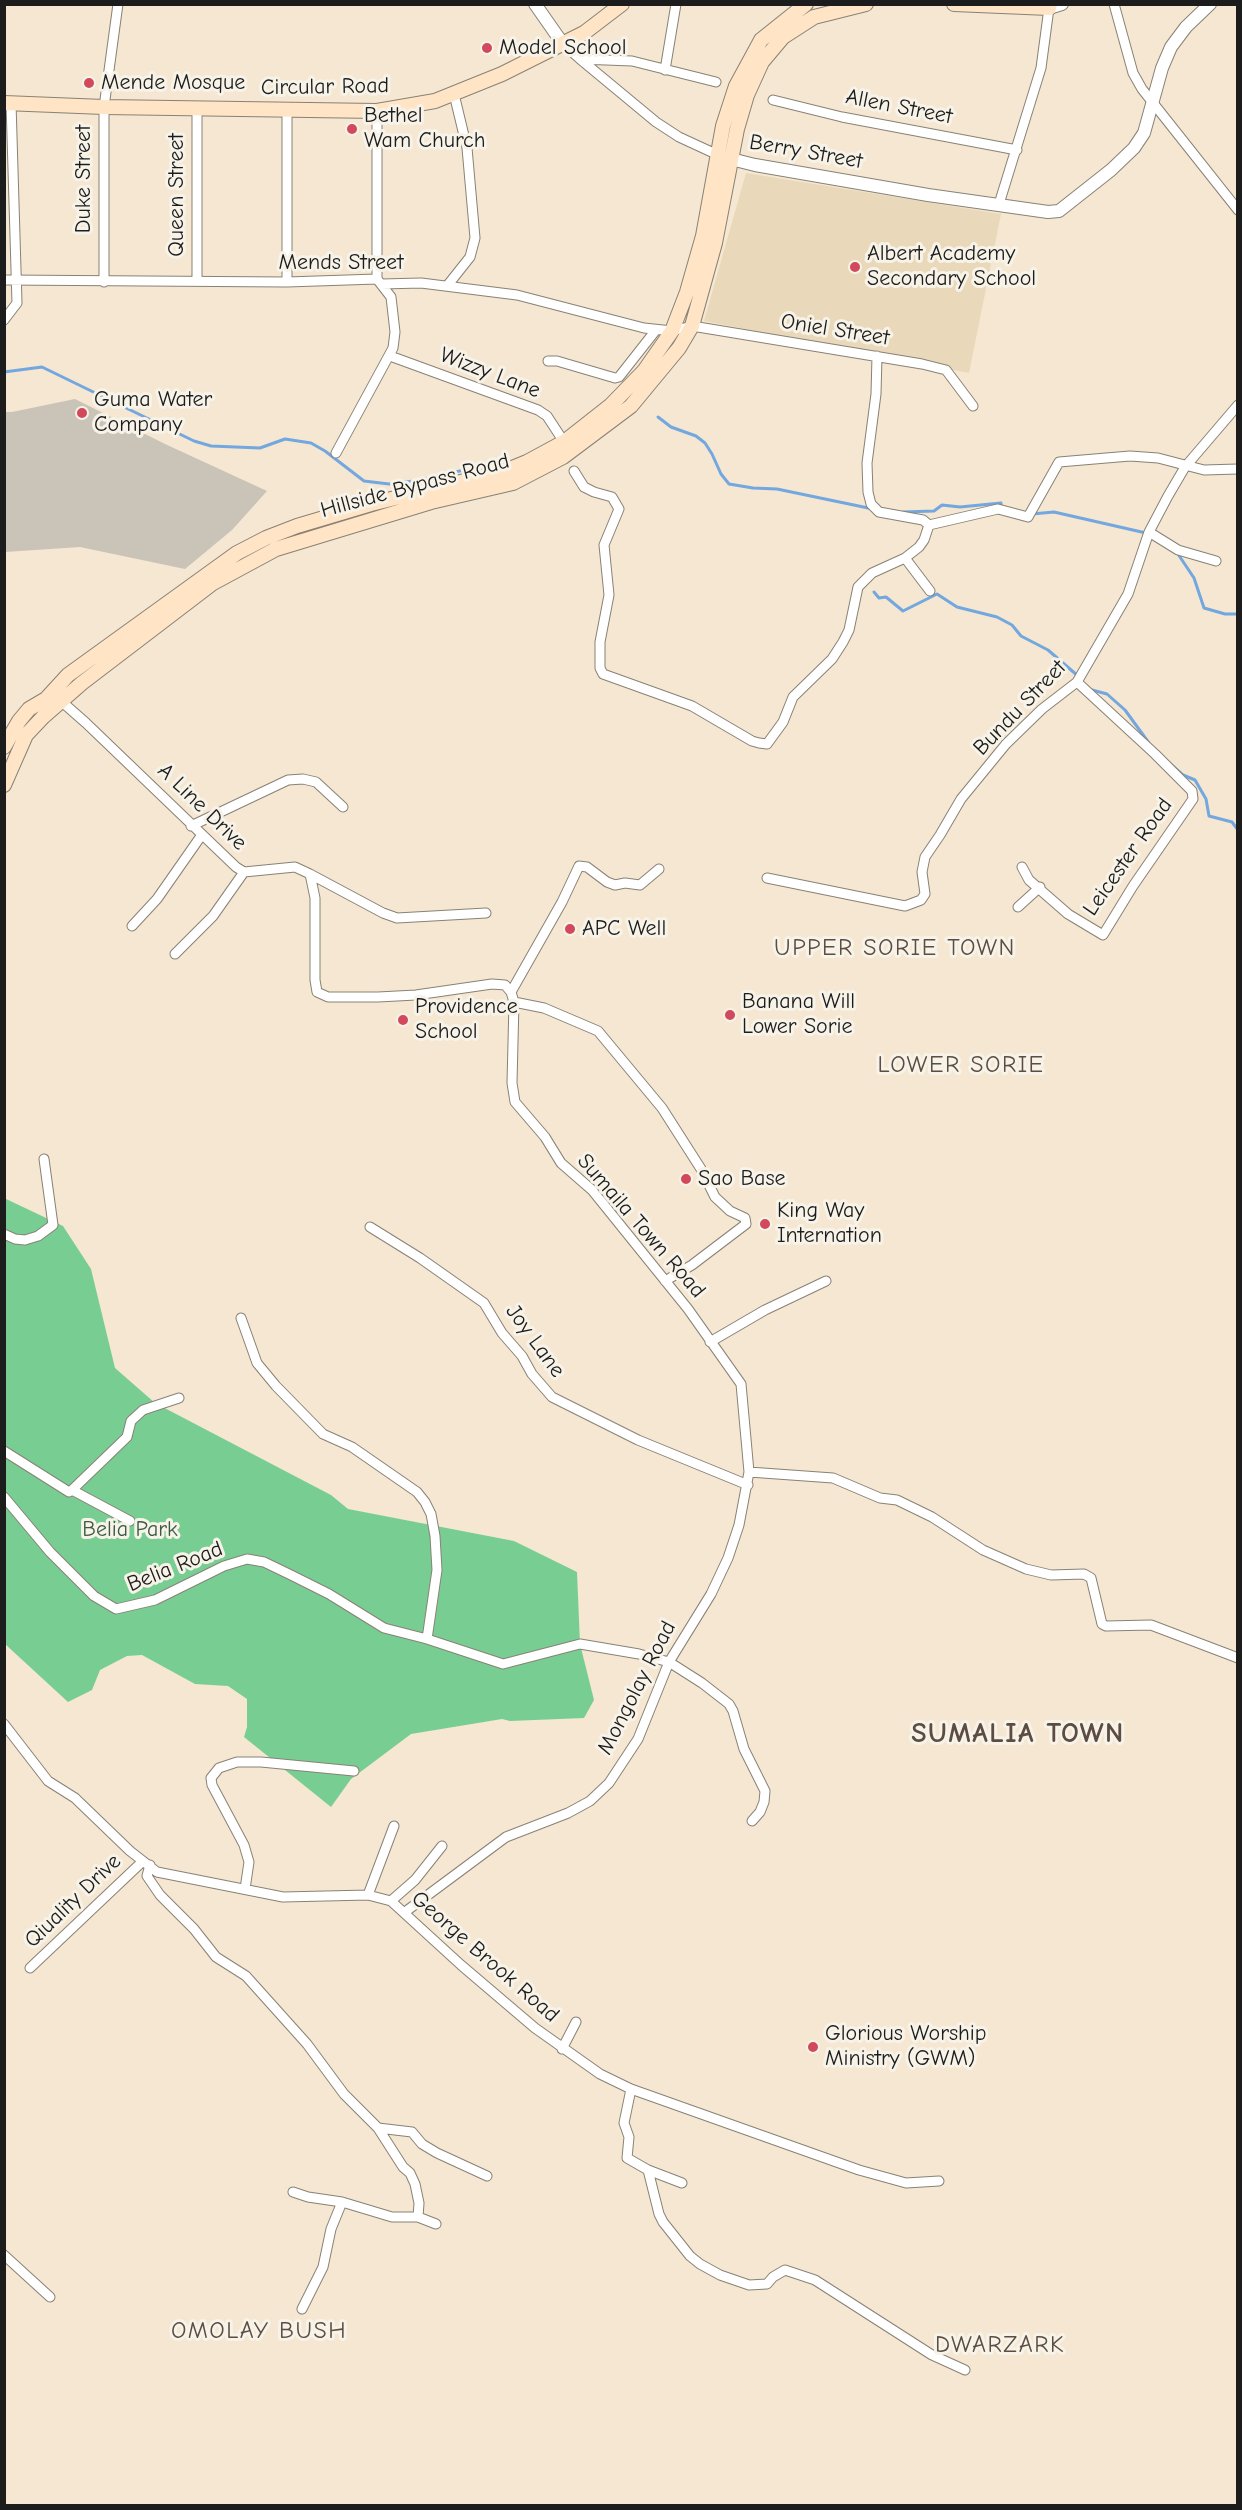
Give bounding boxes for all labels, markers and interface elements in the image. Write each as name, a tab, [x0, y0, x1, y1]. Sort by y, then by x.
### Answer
place label: Model School	[499, 35, 627, 61]
marker: Model School	[480, 41, 494, 55]
place label: Mende Mosque	[101, 70, 245, 96]
street label: Circular Road	[261, 73, 389, 101]
marker: Mende Mosque	[82, 76, 96, 90]
street label: Allen Street	[843, 84, 955, 130]
place label: Bethel Wam Church	[364, 103, 485, 154]
marker: Bethel Wam Church	[345, 122, 359, 136]
street label: Duke Street	[71, 125, 97, 233]
street label: Berry Street	[747, 129, 865, 175]
street label: Queen Street	[164, 133, 190, 257]
place label: Albert Academy Secondary School	[867, 241, 1036, 292]
street label: Mends Street	[279, 250, 403, 276]
marker: Albert Academy Secondary School	[848, 260, 862, 274]
street label: Oniel Street	[779, 308, 891, 352]
street label: Wizzy Lane	[436, 342, 544, 404]
place label: Guma Water Company	[94, 387, 212, 439]
marker: Guma Water Company	[75, 406, 89, 420]
street label: Hillside Bypass Road	[318, 448, 512, 524]
street label: Bundu Street	[968, 655, 1072, 761]
street label: A Line Drive	[152, 758, 252, 856]
street label: Leicester Road	[1078, 793, 1178, 921]
place label: APC Well	[582, 916, 666, 942]
marker: APC Well	[563, 922, 577, 936]
district label: UPPER SORIE TOWN	[774, 934, 1016, 962]
place label: Banana Will Lower Sorie	[742, 989, 855, 1040]
place label: Providence School	[415, 994, 518, 1046]
marker: Banana Will Lower Sorie	[723, 1008, 737, 1022]
marker: Providence School	[396, 1013, 410, 1027]
district label: LOWER SORIE	[877, 1051, 1045, 1079]
street label: Sumaila Town Road	[571, 1148, 711, 1304]
place label: Sao Base	[698, 1166, 786, 1192]
marker: Sao Base	[679, 1172, 693, 1186]
place label: King Way Internation	[777, 1198, 882, 1250]
marker: King Way Internation	[758, 1217, 772, 1231]
street label: Joy Lane	[500, 1299, 570, 1383]
park label: Belia Park	[82, 1517, 178, 1543]
street label: Belia Road	[123, 1536, 227, 1598]
street label: Mongolay Road	[592, 1617, 682, 1759]
district label: SUMALIA TOWN	[911, 1717, 1125, 1751]
street label: Qiuality Drive	[19, 1849, 127, 1953]
street label: George Brook Road	[406, 1886, 564, 2028]
place label: Glorious Worship Ministry (GWM)	[825, 2021, 987, 2072]
marker: Glorious Worship Ministry (GWM)	[806, 2040, 820, 2054]
district label: OMOLAY BUSH	[171, 2317, 347, 2345]
district label: DWARZARK	[935, 2331, 1065, 2359]

